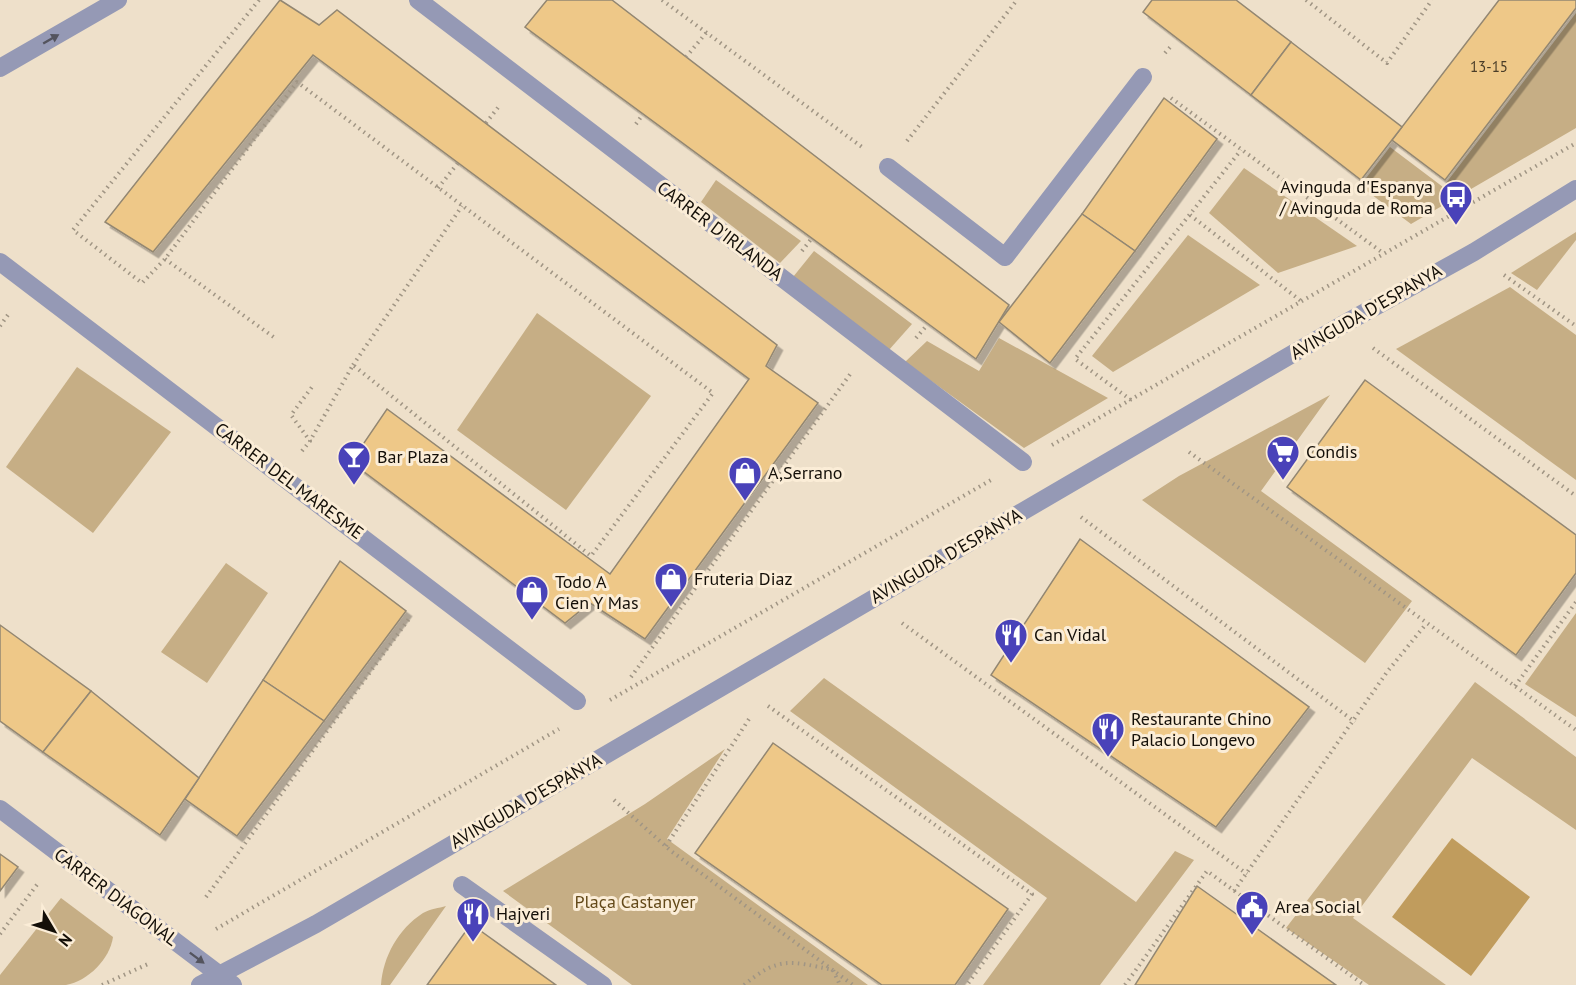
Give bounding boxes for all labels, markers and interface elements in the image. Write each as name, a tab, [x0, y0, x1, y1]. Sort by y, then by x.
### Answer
one-way arrow	[43, 33, 59, 44]
house number: 13-15	[1470, 57, 1508, 76]
place label: Avinguda d'Espanya / Avinguda de Roma	[1279, 175, 1433, 219]
street label: CARRER D'IRLANDA	[653, 176, 788, 286]
bus stop icon: Avinguda d'Espanya / Avinguda de Roma	[1438, 179, 1474, 226]
street label: AVINGUDA D'ESPANYA	[1286, 259, 1446, 364]
street label: CARRER DEL MARESME	[210, 417, 368, 544]
supermarket icon: Condis	[1265, 434, 1301, 481]
bar icon: Bar Plaza	[336, 439, 372, 486]
place label: Condis	[1306, 440, 1357, 463]
place label: Bar Plaza	[377, 445, 449, 468]
shop icon: A,Serrano	[727, 455, 763, 502]
place label: A,Serrano	[768, 461, 842, 484]
street label: AVINGUDA D'ESPANYA	[866, 503, 1026, 608]
shop icon: Fruteria Diaz	[653, 561, 689, 608]
place label: Fruteria Diaz	[694, 567, 792, 590]
place label: Todo A Cien Y Mas	[555, 570, 639, 614]
shop icon: Todo A Cien Y Mas	[514, 574, 550, 621]
restaurant icon: Can Vidal	[993, 617, 1029, 664]
place label: Can Vidal	[1034, 623, 1107, 646]
place label: Restaurante Chino Palacio Longevo	[1131, 707, 1272, 751]
restaurant icon: Restaurante Chino Palacio Longevo	[1090, 711, 1126, 758]
street label: AVINGUDA D'ESPANYA	[446, 748, 606, 853]
street label: CARRER DIAGONAL	[50, 843, 182, 951]
public building icon: Area Social	[1234, 889, 1270, 936]
park label: Plaça Castanyer	[575, 890, 695, 913]
place label: Area Social	[1275, 895, 1362, 918]
restaurant icon: Hajveri	[455, 896, 491, 943]
north arrow	[24, 901, 84, 961]
place label: Hajveri	[496, 902, 550, 925]
one-way arrow	[190, 952, 205, 964]

